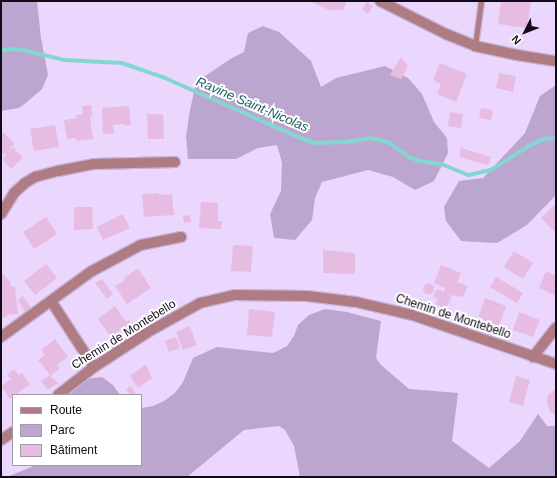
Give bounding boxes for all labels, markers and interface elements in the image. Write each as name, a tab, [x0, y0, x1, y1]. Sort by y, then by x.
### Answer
north arrow	[505, 12, 545, 52]
text: N	[509, 33, 523, 47]
water label: Ravine Saint-Nicolas	[193, 74, 311, 136]
street label: Chemin de Montebello	[394, 292, 512, 342]
street label: Chemin de Montebello	[69, 297, 179, 373]
legend	[12, 394, 142, 466]
text: Route	[50, 403, 82, 417]
text: Parc	[50, 423, 75, 437]
text: Bâtiment	[50, 443, 97, 457]

